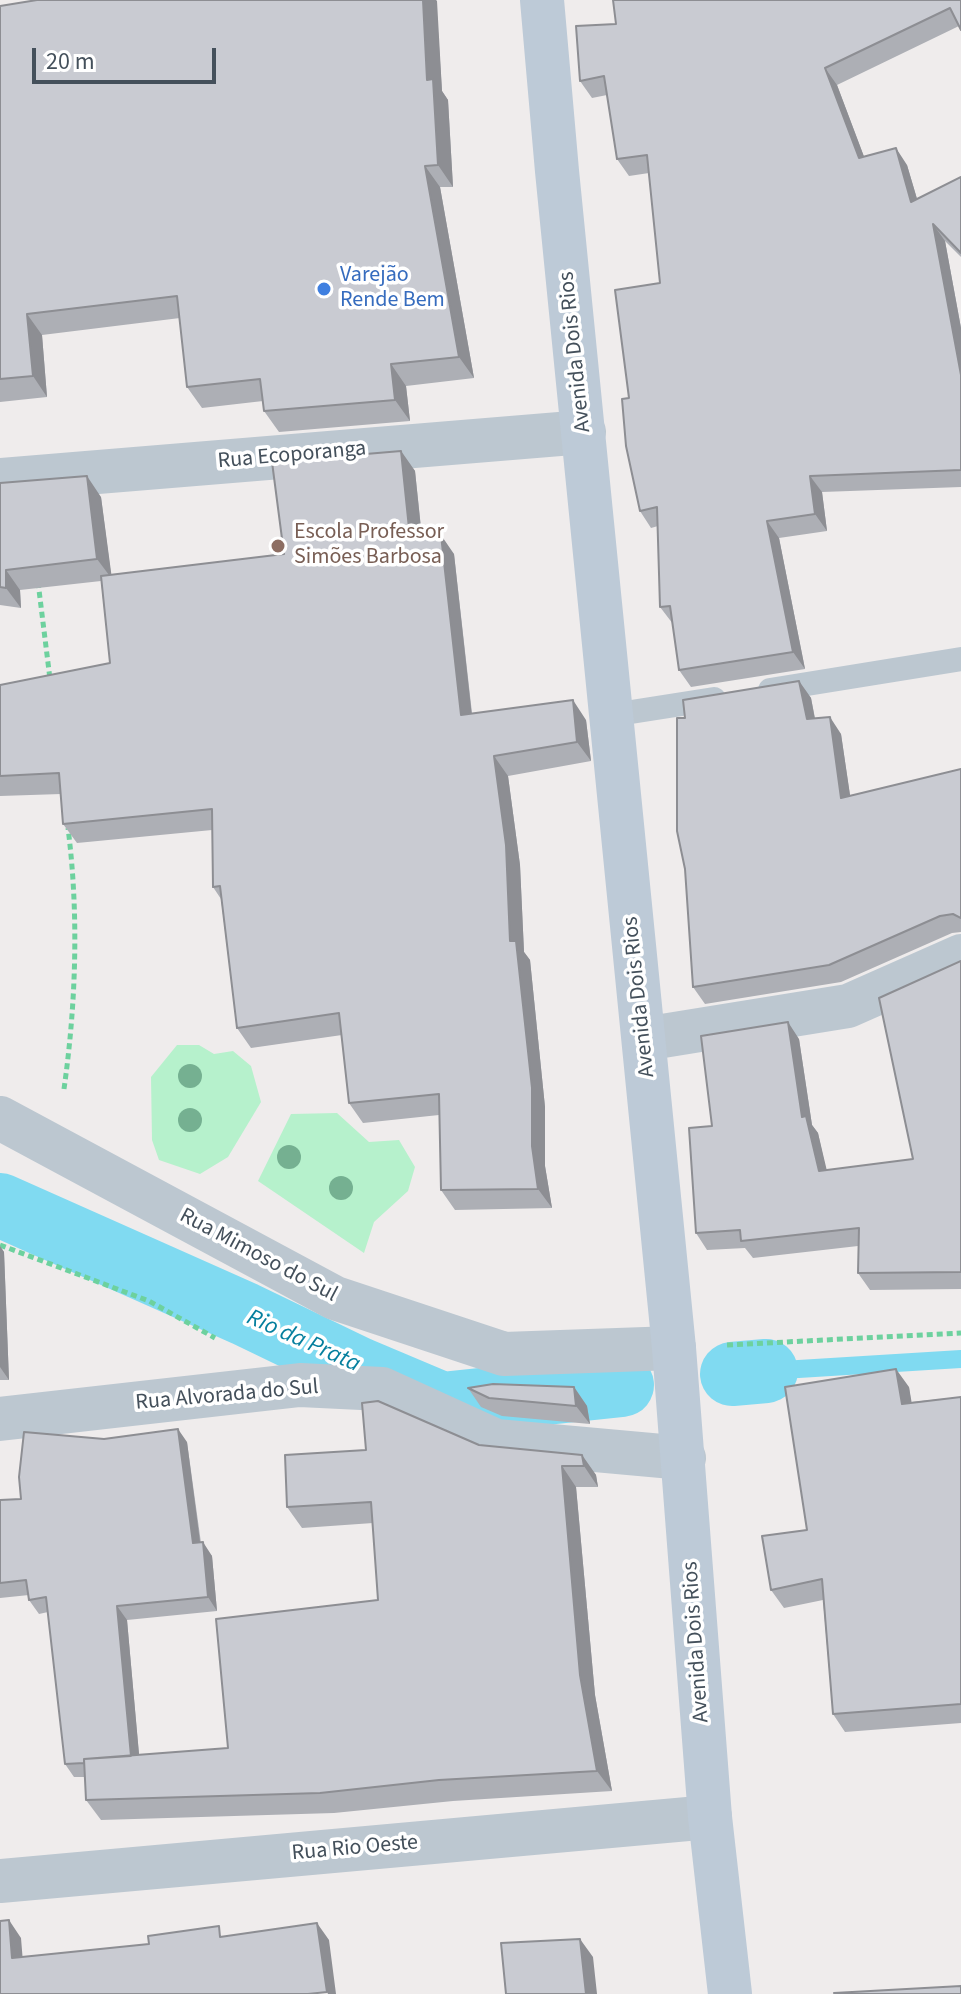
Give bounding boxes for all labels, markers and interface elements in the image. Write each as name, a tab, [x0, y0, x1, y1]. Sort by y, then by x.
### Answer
scale bar	[36, 32, 220, 82]
text: 20 m	[46, 44, 95, 79]
place label: Varejão Rende Bem	[340, 263, 445, 314]
street label: Avenida Dois Rios	[554, 270, 598, 434]
marker: Varejão Rende Bem	[315, 280, 333, 298]
street label: Rua Ecoporanga	[217, 436, 367, 476]
place label: Escola Professor Simões Barbosa	[294, 520, 444, 572]
marker: Escola Professor Simões Barbosa	[269, 537, 287, 555]
street label: Avenida Dois Rios	[618, 915, 662, 1079]
street label: Rua Mimoso do Sul	[175, 1203, 341, 1309]
water label: Rio da Prata	[242, 1304, 364, 1380]
street label: Rua Alvorada do Sul	[134, 1375, 320, 1417]
street label: Avenida Dois Rios	[678, 1561, 716, 1723]
street label: Rua Rio Oeste	[291, 1830, 419, 1868]

